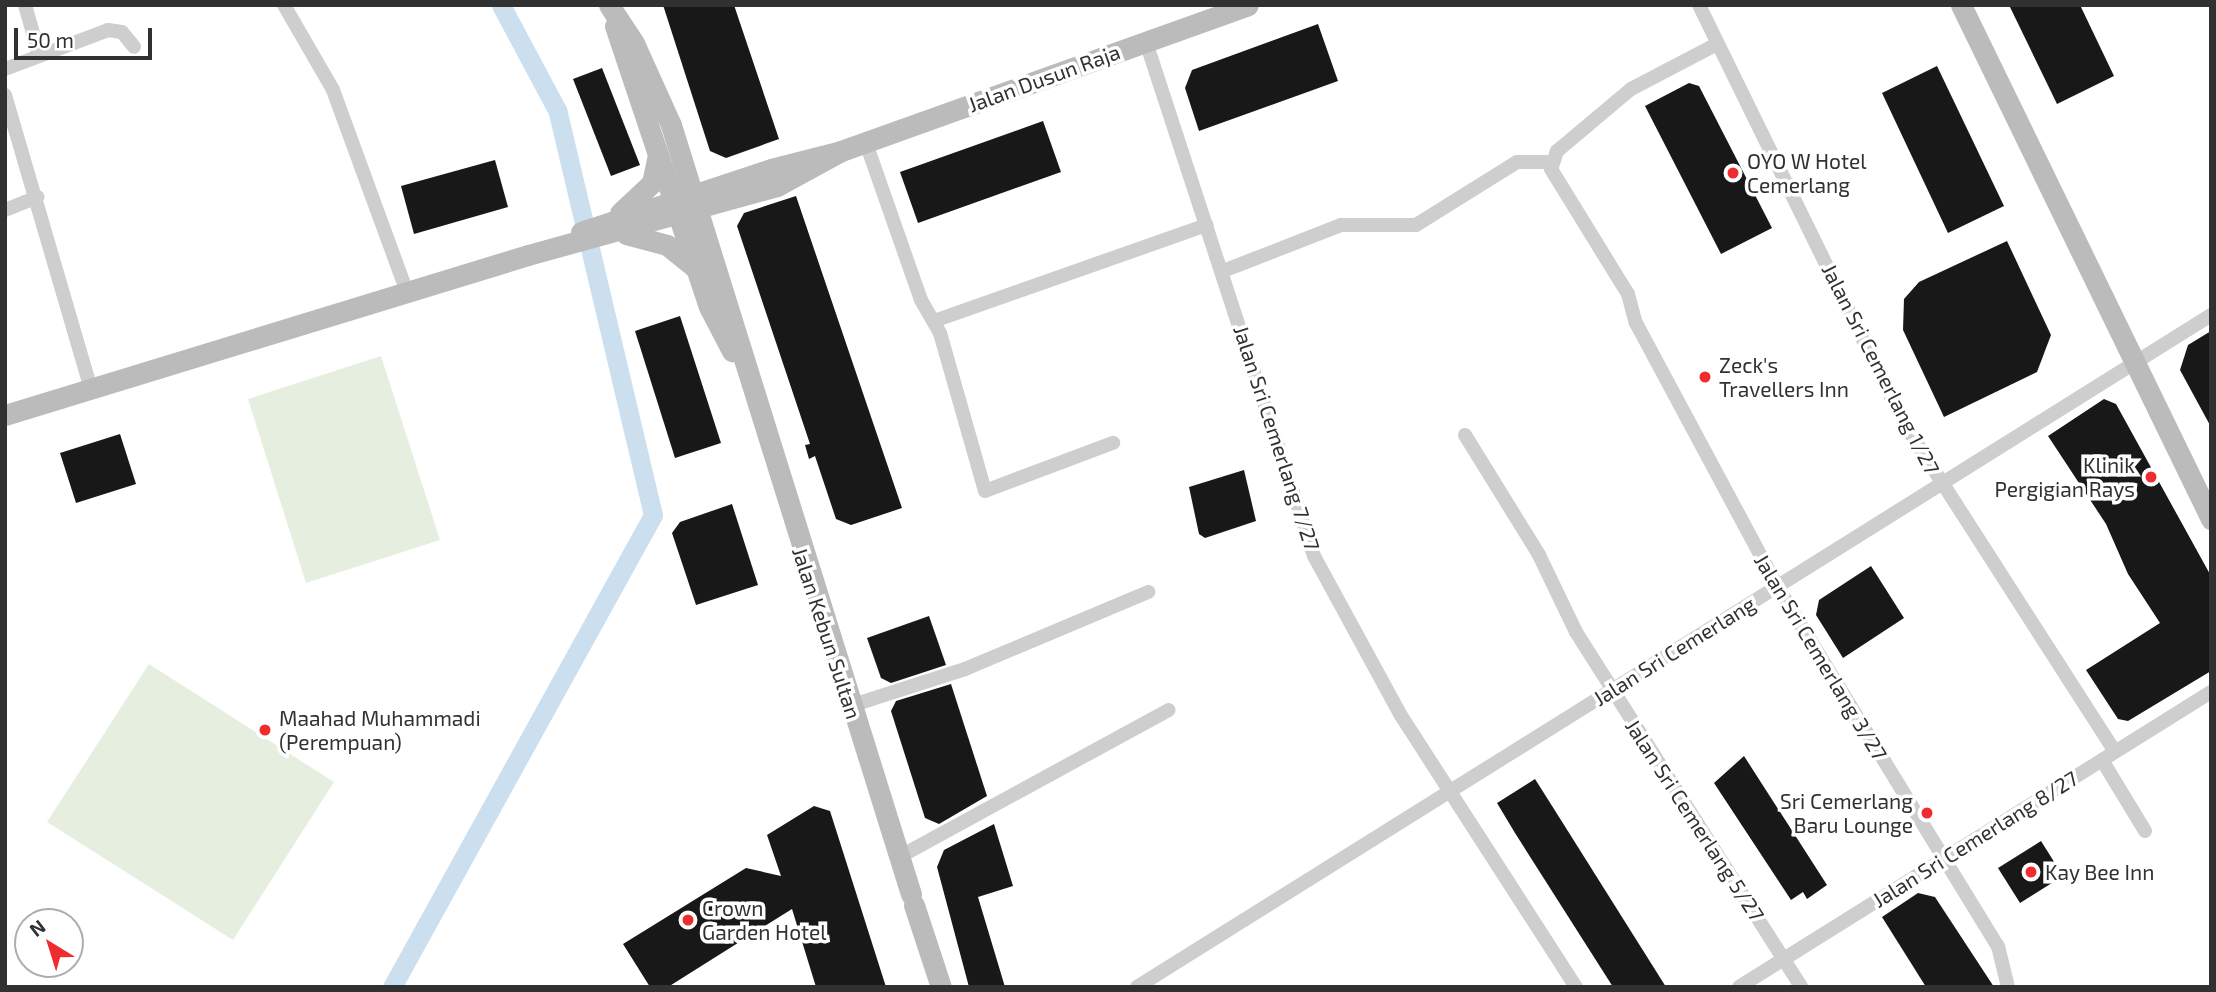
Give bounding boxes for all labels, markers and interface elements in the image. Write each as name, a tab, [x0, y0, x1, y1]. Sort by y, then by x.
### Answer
scale bar	[18, 14, 156, 58]
text: 50 m	[27, 27, 74, 52]
street label: Jalan Dusun Raja	[964, 39, 1124, 117]
place label: OYO W Hotel Cemerlang	[1747, 148, 1867, 198]
marker: OYO W Hotel Cemerlang	[1725, 165, 1741, 181]
street label: Jalan Sri Cemerlang 1/27	[1817, 260, 1945, 478]
street label: Jalan Sri Cemerlang 7/27	[1229, 322, 1325, 554]
place label: Zeck's Travellers Inn	[1719, 352, 1849, 402]
marker: Zeck's Travellers Inn	[1697, 369, 1713, 385]
place label: Klinik Pergigian Rays	[1995, 452, 2135, 502]
marker: Klinik Pergigian Rays	[2141, 467, 2161, 487]
street label: Jalan Kebun Sultan	[787, 544, 867, 722]
street label: Jalan Sri Cemerlang 3/27	[1749, 549, 1893, 765]
street label: Jalan Sri Cemerlang	[1588, 591, 1760, 711]
place label: Maahad Muhammadi (Perempuan)	[279, 705, 481, 755]
street label: Jalan Sri Cemerlang 5/27	[1620, 714, 1770, 926]
marker: Maahad Muhammadi (Perempuan)	[257, 722, 273, 738]
street label: Jalan Sri Cemerlang 8/27	[1868, 765, 2082, 913]
place label: Sri Cemerlang Baru Lounge	[1780, 788, 1913, 838]
marker: Sri Cemerlang Baru Lounge	[1919, 805, 1935, 821]
place label: Kay Bee Inn	[2045, 859, 2155, 885]
marker: Kay Bee Inn	[2023, 864, 2039, 880]
place label: Crown Garden Hotel	[702, 895, 827, 945]
north arrow	[14, 908, 84, 978]
marker: Crown Garden Hotel	[680, 912, 696, 928]
text: N	[25, 914, 49, 941]

